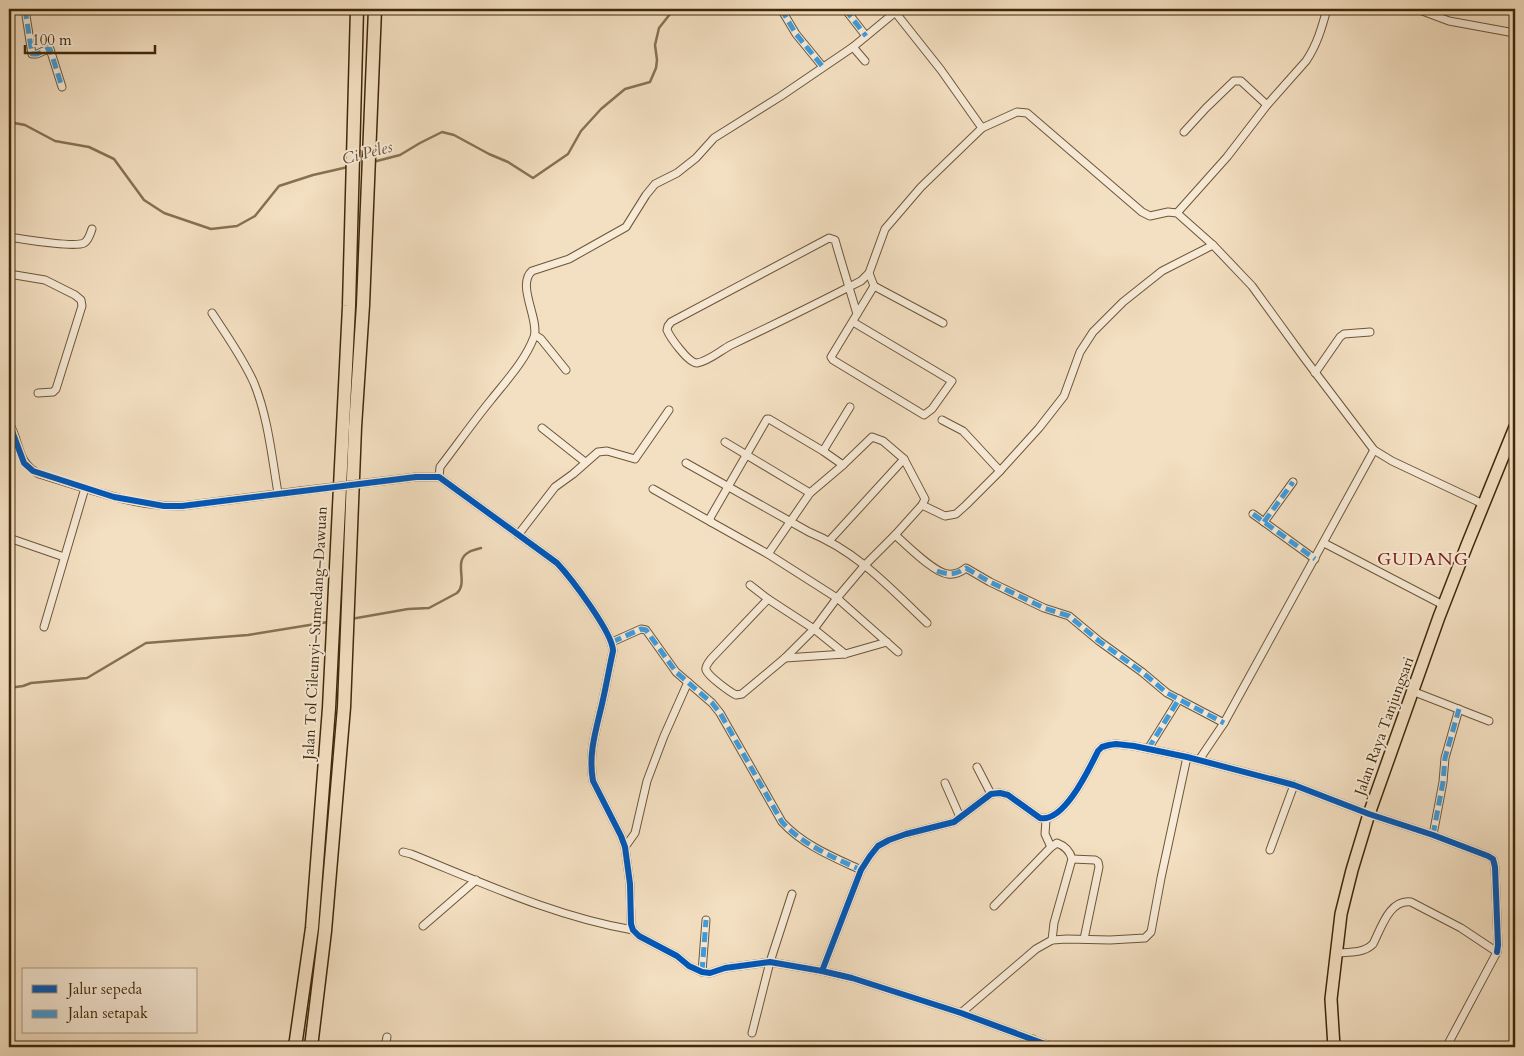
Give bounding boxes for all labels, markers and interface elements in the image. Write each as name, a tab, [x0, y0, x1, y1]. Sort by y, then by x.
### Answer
scale bar	[25, 22, 155, 54]
text: 100 m	[32, 30, 72, 50]
water label: Ci Peles	[340, 136, 395, 170]
street label: Jalan Tol Cileunyi–Sumedang–Dawuan	[298, 505, 332, 762]
district label: GUDANG	[1377, 547, 1469, 572]
street label: Jalan Raya Tanjungsari	[1349, 654, 1418, 800]
legend	[22, 968, 198, 1034]
text: Jalur sepeda	[66, 979, 143, 999]
text: Jalan setapak	[66, 1003, 148, 1023]

